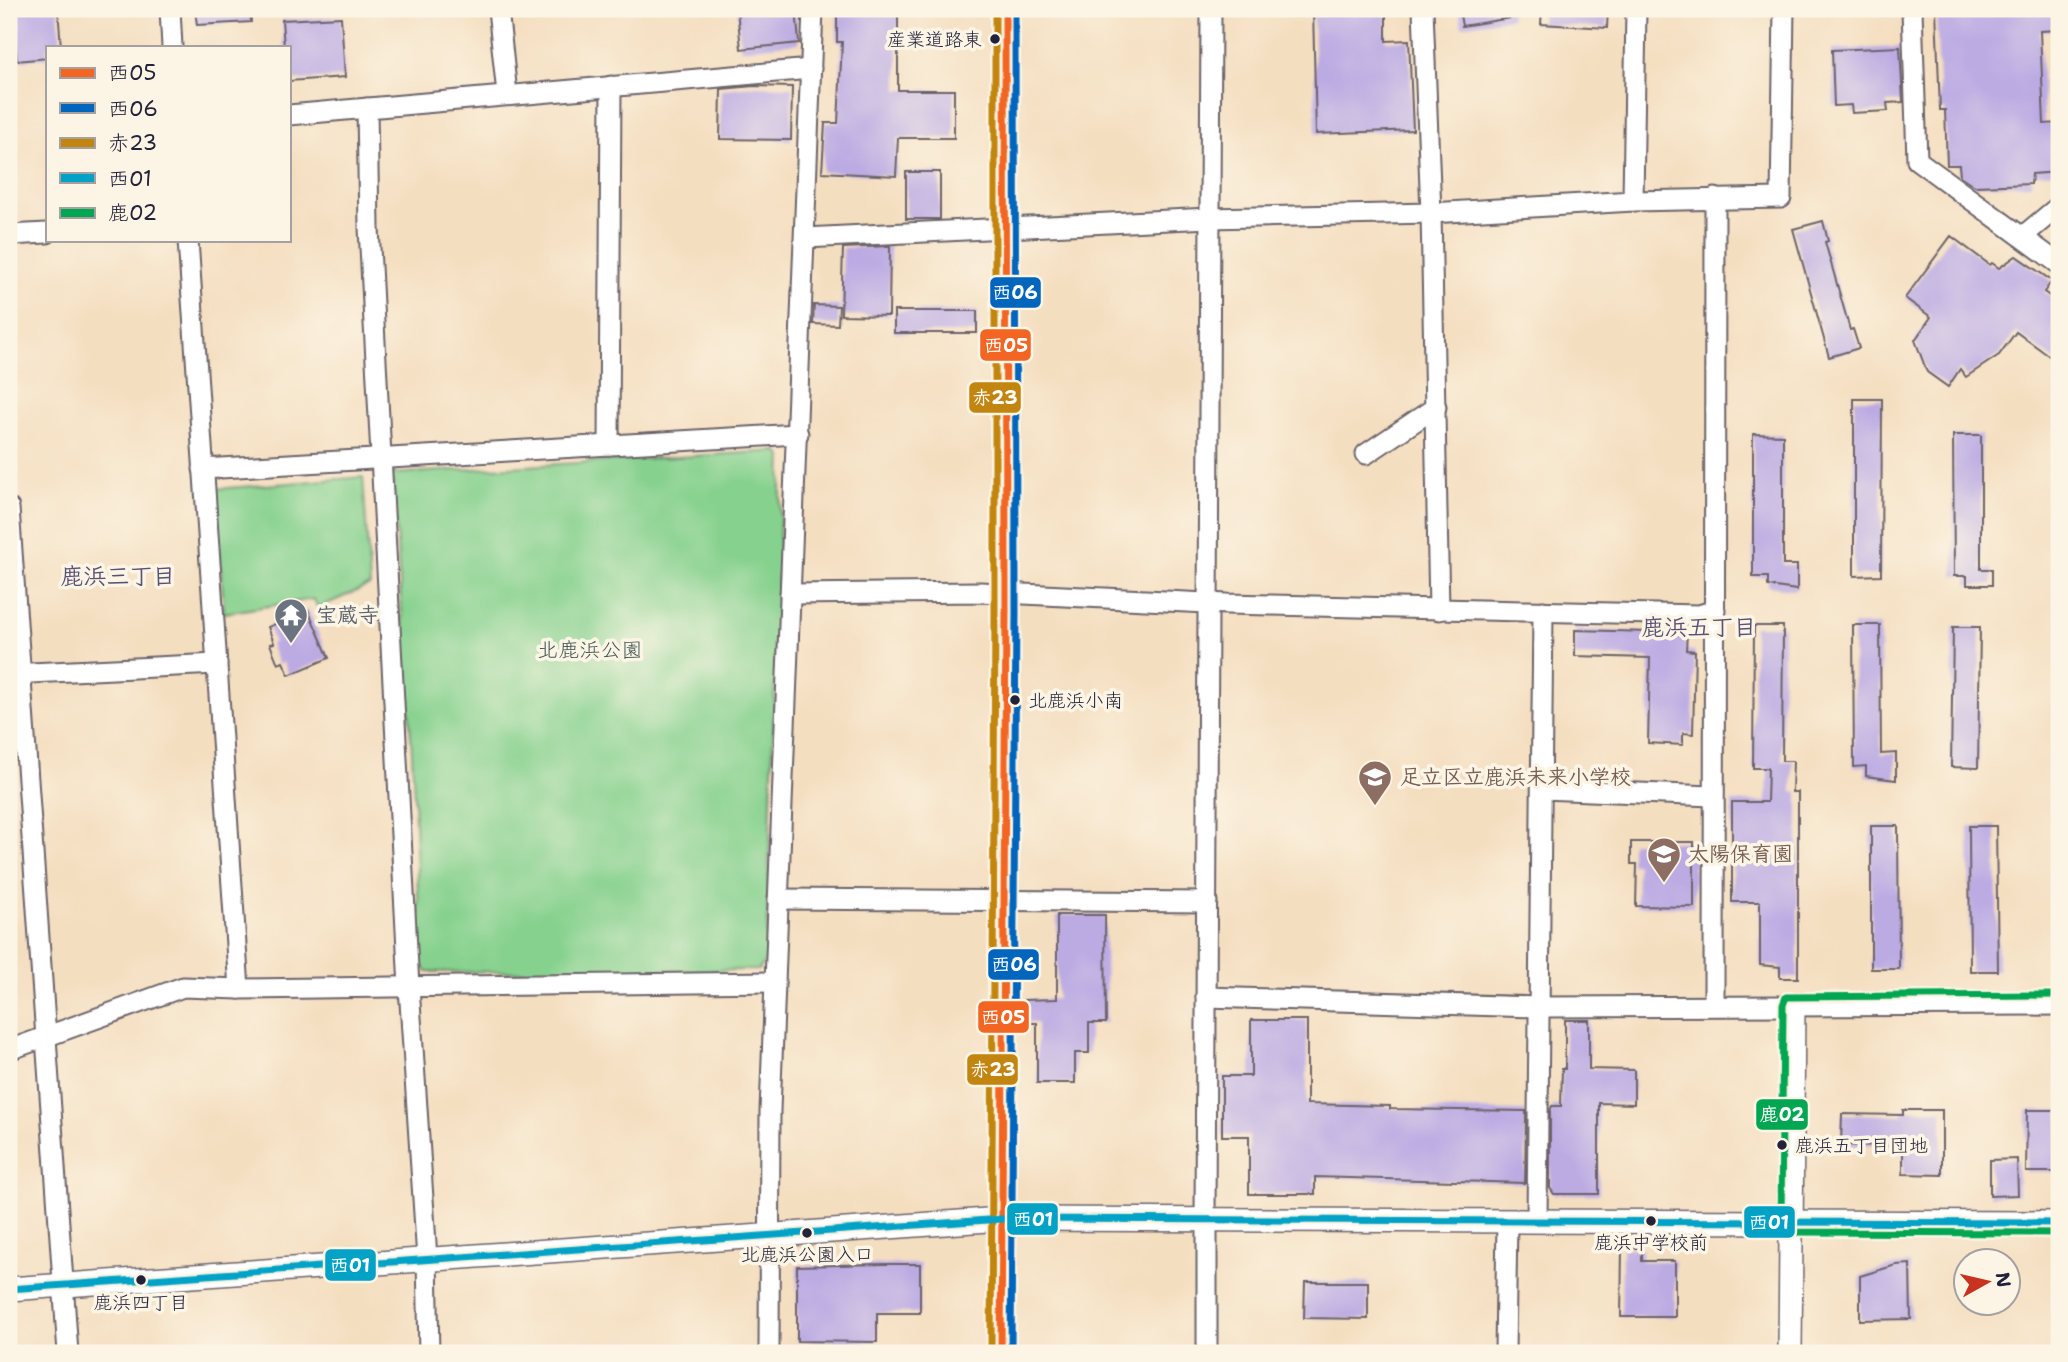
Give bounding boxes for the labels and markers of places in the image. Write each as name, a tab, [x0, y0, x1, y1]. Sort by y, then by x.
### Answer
place label: 産業道路東	[887, 27, 982, 52]
marker: 産業道路東	[988, 32, 1002, 46]
temple icon: 宝蔵寺	[272, 596, 310, 645]
place label: 宝蔵寺	[316, 601, 379, 629]
place label: 北鹿浜小南	[1028, 688, 1123, 713]
marker: 北鹿浜小南	[1008, 693, 1022, 707]
school or university icon: 足立区立鹿浜未来小学校	[1356, 758, 1394, 807]
place label: 足立区立鹿浜未来小学校	[1400, 763, 1631, 791]
school or university icon: 太陽保育園	[1645, 835, 1683, 884]
place label: 太陽保育園	[1688, 840, 1793, 868]
place label: 鹿浜五丁目団地	[1795, 1133, 1928, 1158]
marker: 鹿浜五丁目団地	[1775, 1138, 1789, 1152]
marker: 鹿浜中学校前	[1644, 1214, 1658, 1228]
marker: 北鹿浜公園入口	[800, 1226, 814, 1240]
place label: 鹿浜中学校前	[1594, 1230, 1708, 1255]
place label: 北鹿浜公園入口	[740, 1242, 874, 1267]
marker: 鹿浜四丁目	[134, 1273, 148, 1287]
place label: 鹿浜四丁目	[93, 1290, 189, 1315]

